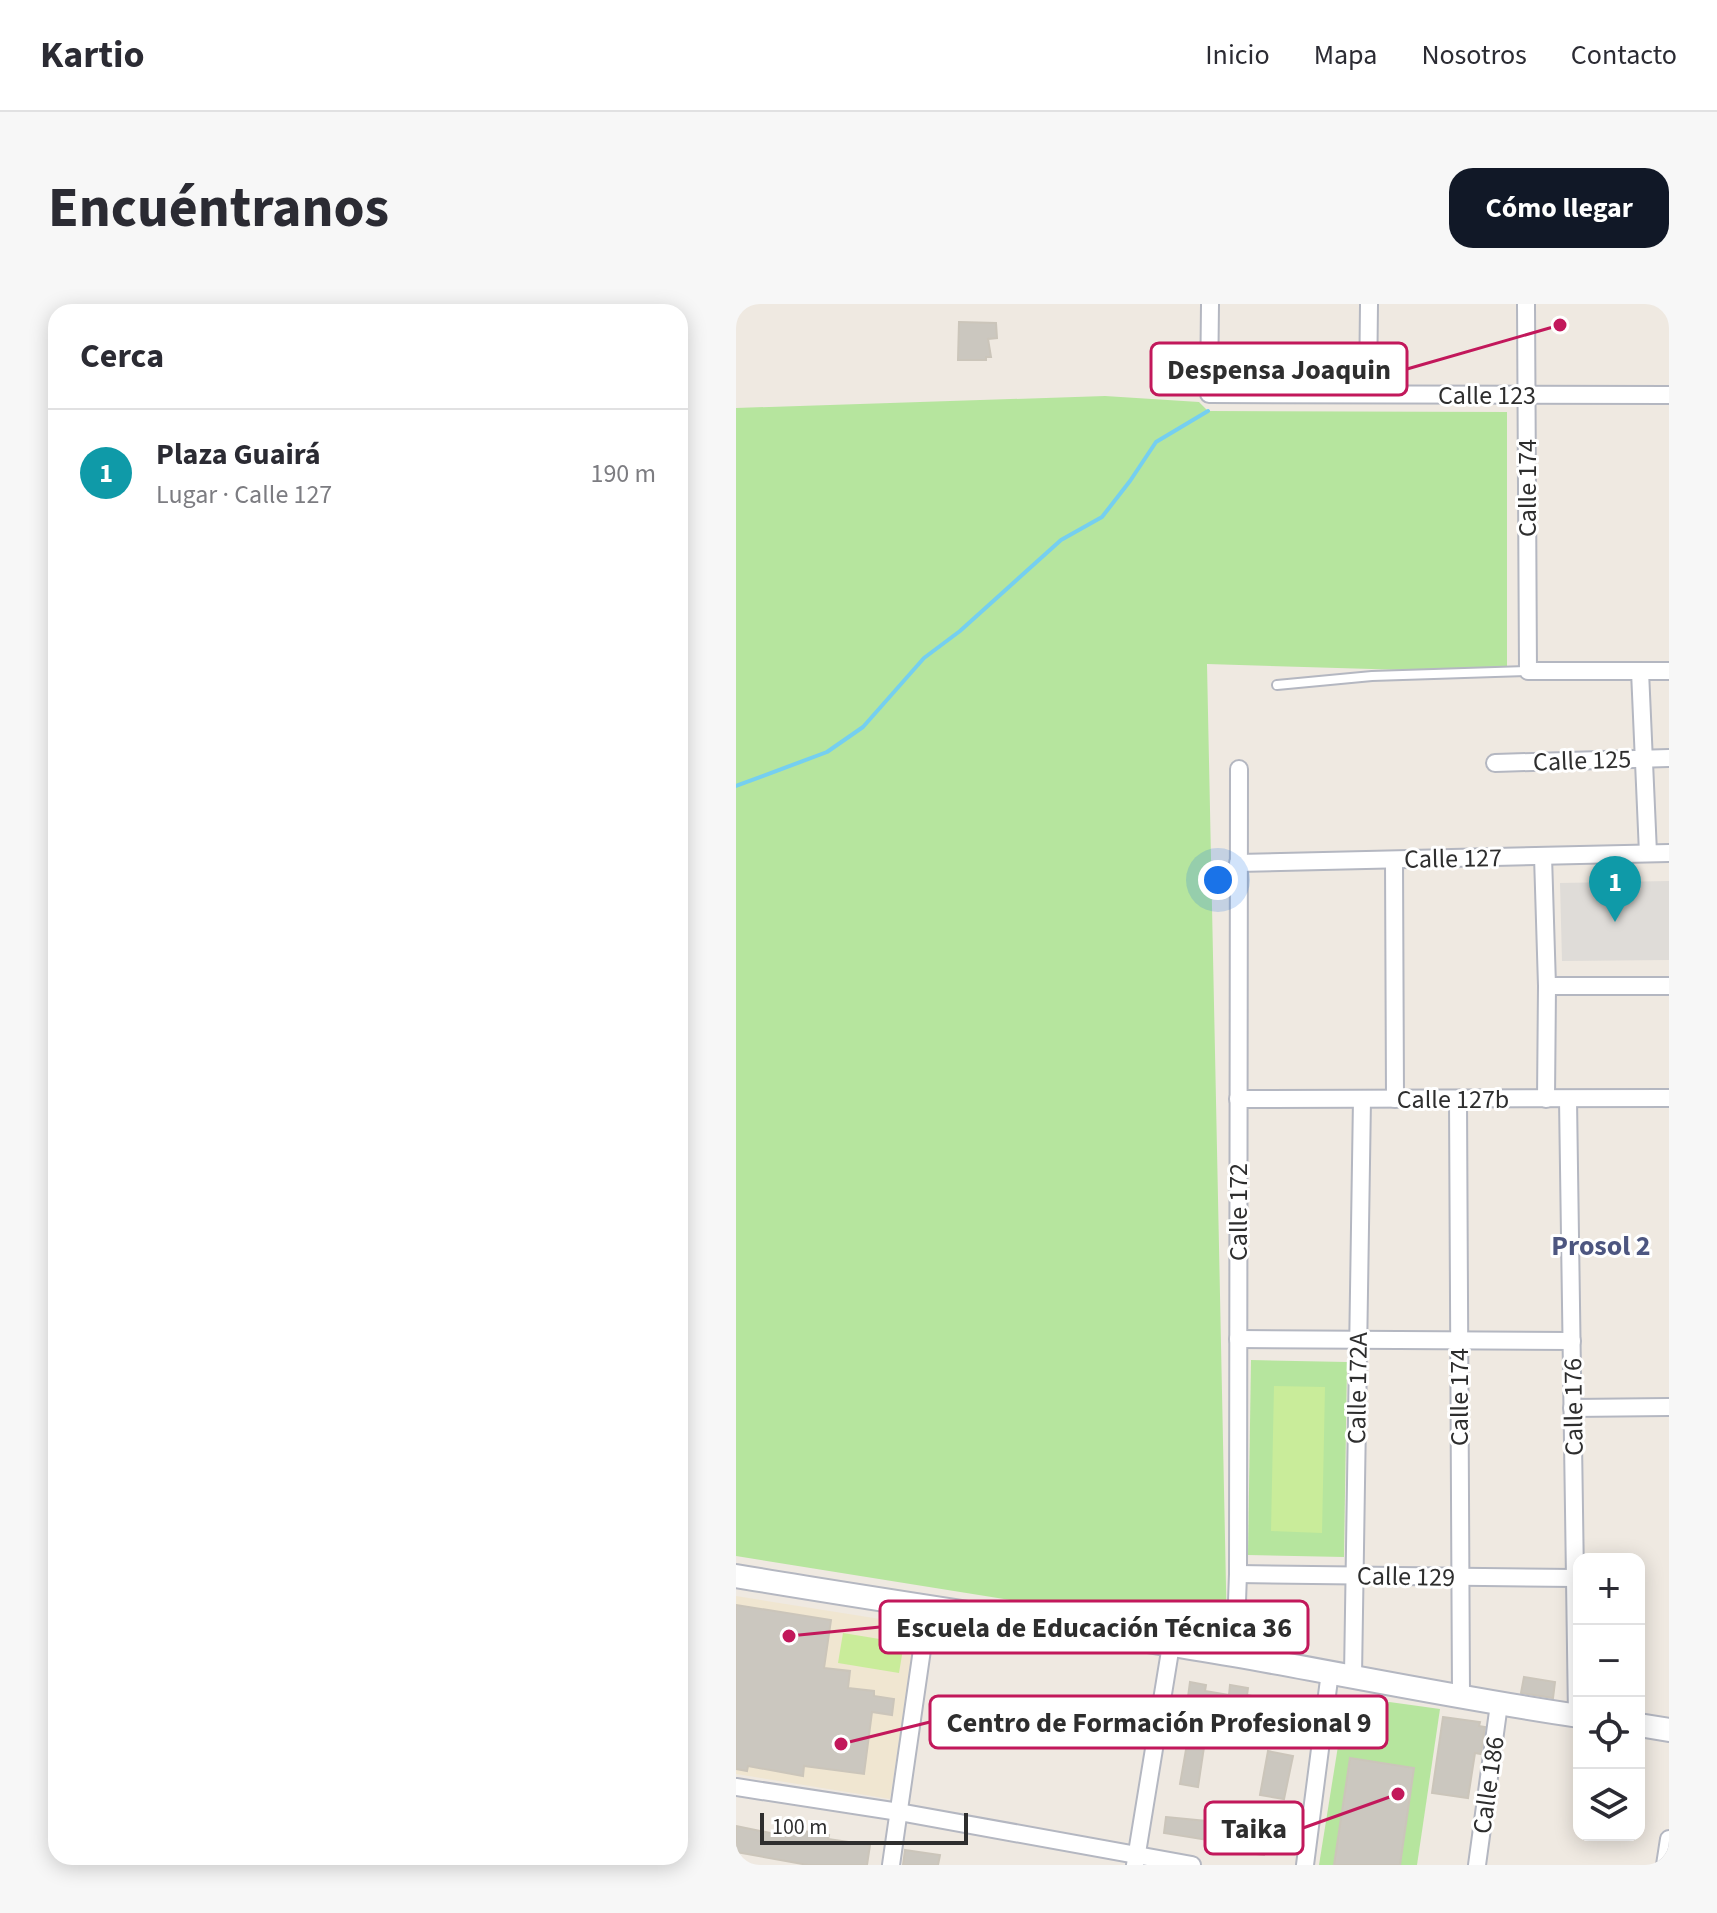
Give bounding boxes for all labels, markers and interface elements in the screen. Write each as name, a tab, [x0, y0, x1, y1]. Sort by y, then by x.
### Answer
text: Kartio	[40, 28, 145, 82]
text: Inicio	[1205, 35, 1270, 75]
text: Mapa	[1314, 35, 1377, 75]
text: Nosotros	[1421, 35, 1527, 75]
text: Contacto	[1571, 35, 1677, 75]
button: Cómo llegar	[1449, 168, 1669, 248]
text: Encuéntranos	[48, 169, 389, 248]
text: Cerca	[80, 332, 164, 381]
callout: Despensa Joaquin	[1151, 343, 1407, 395]
text: Despensa Joaquin	[1167, 350, 1391, 390]
street label: Calle 123	[1438, 377, 1536, 414]
text: Plaza Guairá	[156, 433, 321, 476]
street label: Calle 174	[1509, 439, 1546, 537]
text: 1	[99, 455, 113, 492]
text: 190 m	[590, 455, 656, 492]
text: Lugar · Calle 127	[156, 476, 332, 513]
street label: Calle 125	[1532, 740, 1632, 781]
street label: Calle 127	[1404, 839, 1502, 878]
pin: 1	[1589, 856, 1641, 922]
your location	[1198, 860, 1238, 900]
street label: Calle 127b	[1397, 1081, 1509, 1118]
street label: Calle 172	[1220, 1163, 1257, 1261]
district label: Prosol 2	[1551, 1226, 1651, 1266]
street label: Calle 172A	[1338, 1331, 1377, 1444]
street label: Calle 174	[1441, 1348, 1478, 1446]
street label: Calle 176	[1554, 1358, 1593, 1456]
map controls	[1573, 1553, 1645, 1841]
button: +	[1573, 1553, 1645, 1625]
street label: Calle 129	[1357, 1557, 1455, 1596]
callout: Escuela de Educación Técnica 36	[880, 1601, 1308, 1653]
text: Escuela de Educación Técnica 36	[896, 1608, 1292, 1648]
button: −	[1573, 1625, 1645, 1697]
callout: Centro de Formación Profesional 9	[930, 1696, 1387, 1748]
button: locate	[1573, 1697, 1645, 1769]
text: Centro de Formación Profesional 9	[947, 1703, 1371, 1743]
street label: Calle 186	[1463, 1734, 1514, 1836]
button: layers	[1573, 1769, 1645, 1841]
callout: Taika	[1205, 1802, 1303, 1854]
scale bar	[760, 1809, 968, 1845]
text: Taika	[1221, 1809, 1287, 1849]
text: 100 m	[772, 1811, 827, 1843]

